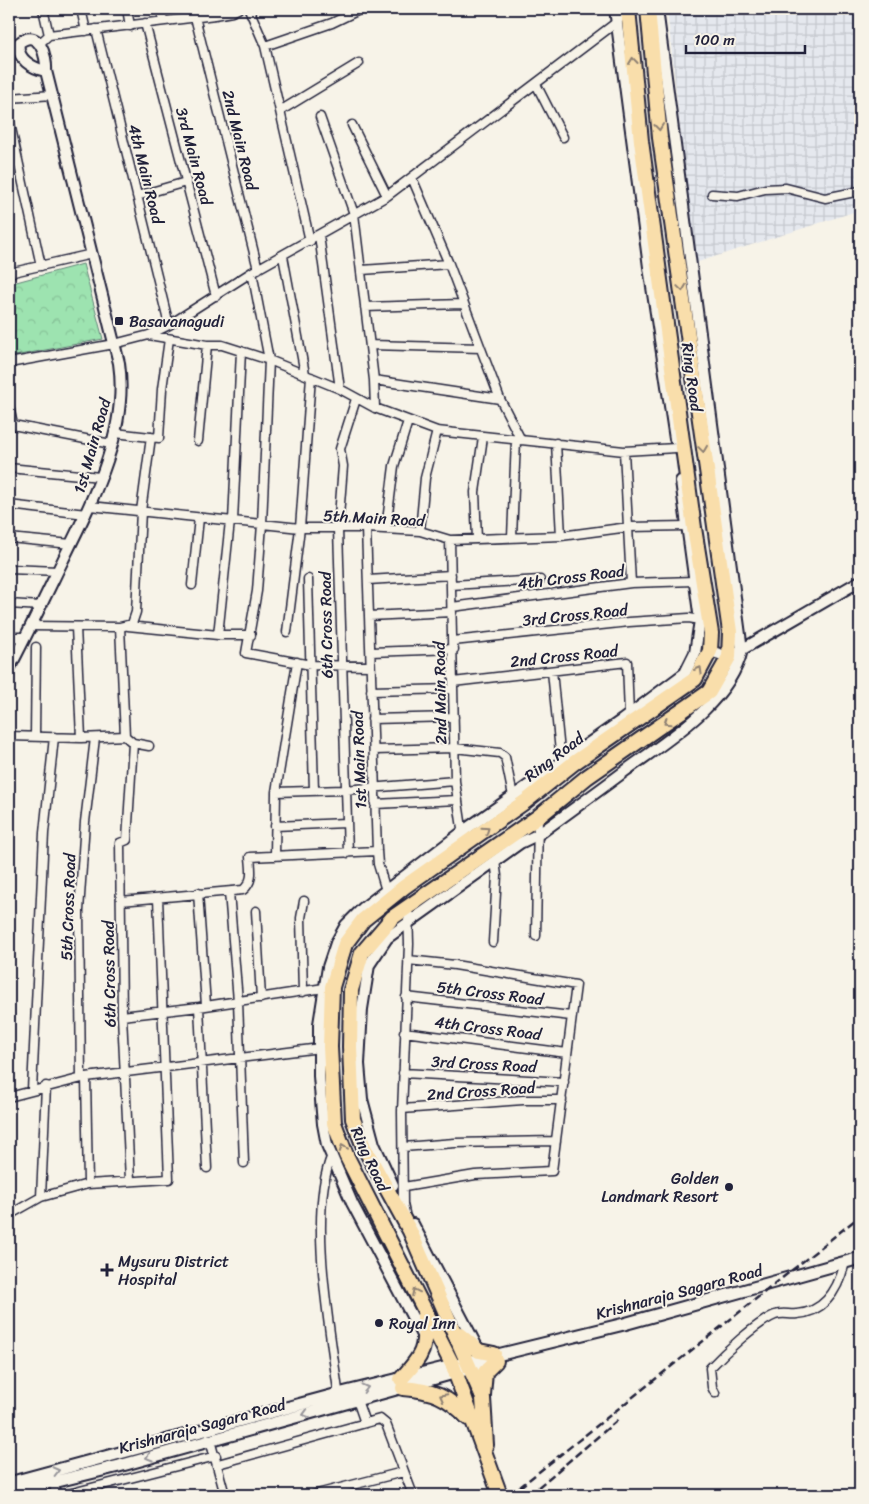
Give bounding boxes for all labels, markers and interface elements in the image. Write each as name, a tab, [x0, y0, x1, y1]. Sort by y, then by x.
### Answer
scale bar	[686, 22, 805, 54]
text: 100 m	[694, 27, 735, 53]
one-way arrow	[628, 57, 639, 65]
street label: 2nd Main Road	[213, 87, 267, 195]
street label: 3rd Main Road	[167, 104, 221, 210]
street label: 4th Main Road	[120, 121, 173, 229]
one-way arrow	[653, 123, 664, 131]
one-way arrow	[676, 284, 686, 292]
place label: Basavanagudi	[129, 307, 225, 336]
marker: Basavanagudi	[113, 315, 125, 327]
street label: Ring Road	[673, 341, 711, 415]
street label: 1st Main Road	[65, 393, 120, 497]
one-way arrow	[697, 445, 708, 453]
street label: 5th Main Road	[322, 501, 427, 535]
street label: 4th Cross Road	[516, 556, 628, 598]
street label: 6th Cross Road	[311, 570, 341, 678]
street label: 3rd Cross Road	[521, 595, 631, 635]
street label: 2nd Cross Road	[509, 636, 621, 676]
street label: 2nd Main Road	[425, 640, 455, 745]
one-way arrow	[693, 667, 703, 676]
street label: 1st Main Road	[343, 709, 375, 809]
one-way arrow	[663, 716, 672, 725]
street label: Ring Road	[518, 724, 592, 789]
one-way arrow	[480, 827, 490, 836]
street label: 5th Cross Road	[52, 851, 84, 961]
street label: 6th Cross Road	[94, 919, 124, 1027]
street label: 5th Cross Road	[435, 972, 547, 1014]
street label: 4th Cross Road	[433, 1007, 545, 1049]
street label: 3rd Cross Road	[430, 1047, 539, 1081]
street label: 2nd Cross Road	[426, 1073, 538, 1109]
street label: Ring Road	[342, 1121, 398, 1198]
one-way arrow	[339, 1144, 349, 1152]
place label: Golden Landmark Resort	[601, 1164, 719, 1211]
marker: Golden Landmark Resort	[723, 1181, 735, 1193]
place label: Mysuru District Hospital	[118, 1247, 229, 1294]
street label: Krishnaraja Sagara Road	[592, 1255, 767, 1328]
marker: Mysuru District Hospital	[100, 1263, 114, 1277]
one-way arrow	[411, 1288, 421, 1297]
place label: Royal Inn	[389, 1309, 456, 1338]
marker: Royal Inn	[373, 1317, 385, 1329]
one-way arrow	[360, 1383, 368, 1393]
street label: Krishnaraja Sagara Road	[115, 1389, 290, 1462]
one-way arrow	[440, 1393, 449, 1403]
one-way arrow	[302, 1409, 310, 1419]
one-way arrow	[145, 1452, 154, 1462]
one-way arrow	[52, 1466, 61, 1477]

